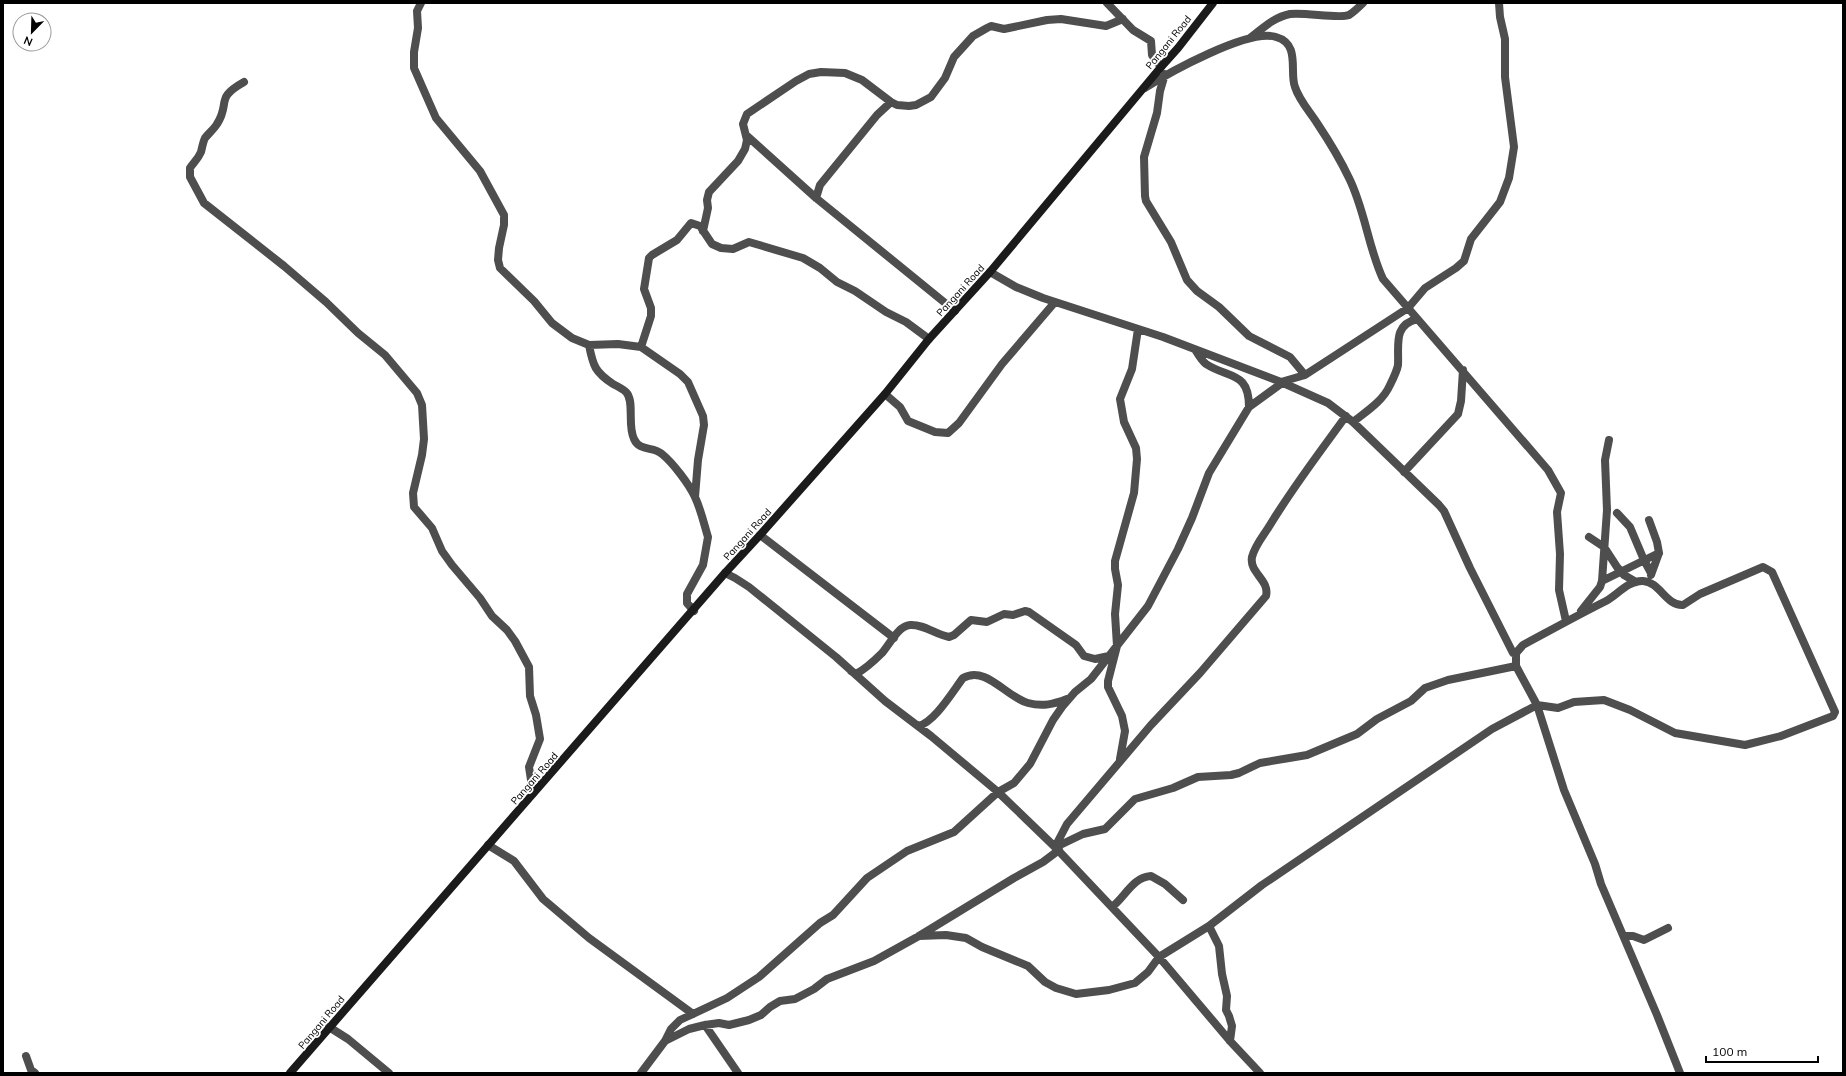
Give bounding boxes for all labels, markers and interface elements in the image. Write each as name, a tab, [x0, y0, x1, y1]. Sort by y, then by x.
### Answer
north arrow	[12, 12, 52, 52]
street label: Pangani Road	[1143, 13, 1194, 72]
text: N	[22, 33, 35, 49]
street label: Pangani Road	[934, 262, 987, 319]
street label: Pangani Road	[721, 506, 774, 563]
street label: Pangani Road	[508, 749, 561, 807]
street label: Pangani Road	[295, 993, 347, 1052]
scale bar	[1706, 1038, 1818, 1064]
text: 100 m	[1712, 1044, 1747, 1059]

